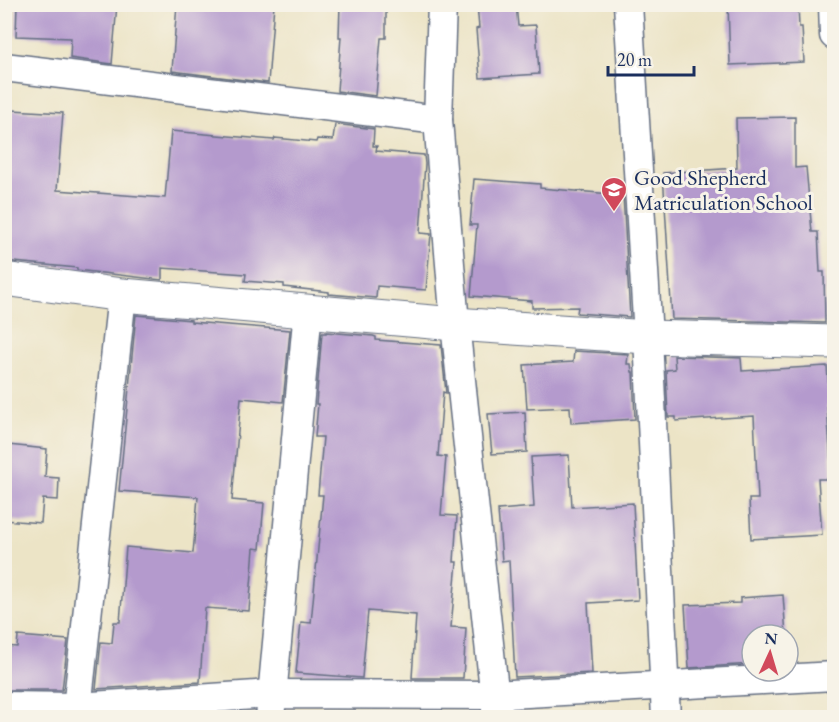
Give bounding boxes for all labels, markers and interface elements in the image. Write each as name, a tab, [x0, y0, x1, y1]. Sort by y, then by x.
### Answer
scale bar	[608, 39, 694, 77]
text: 20 m	[617, 48, 652, 71]
place label: Good Shepherd Matriculation School	[634, 163, 813, 217]
school or university icon: Good Shepherd Matriculation School	[599, 175, 629, 213]
north arrow	[740, 623, 800, 683]
text: N	[764, 628, 778, 649]

